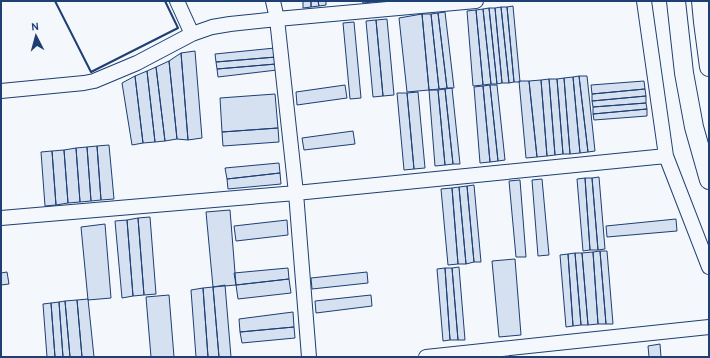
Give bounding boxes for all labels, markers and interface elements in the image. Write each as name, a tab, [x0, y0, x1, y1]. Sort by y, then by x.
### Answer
north arrow	[16, 16, 56, 56]
text: N	[30, 20, 40, 33]

